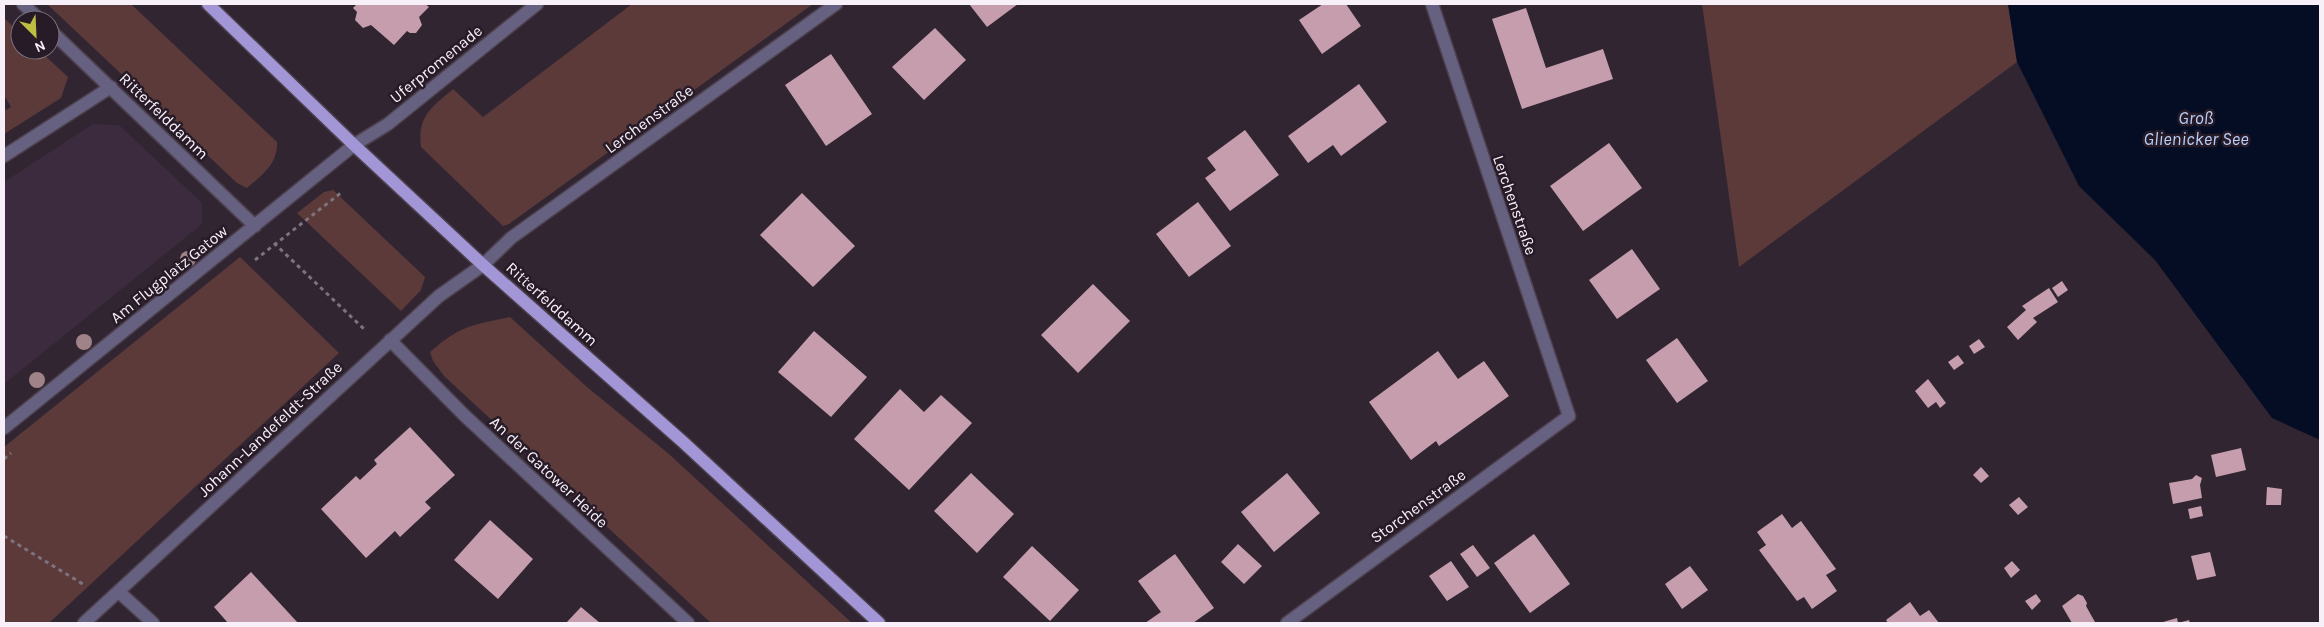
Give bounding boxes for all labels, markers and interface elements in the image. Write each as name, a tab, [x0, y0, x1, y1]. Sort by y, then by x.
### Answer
north arrow	[10, 10, 60, 60]
street label: Uferpromenade	[386, 21, 486, 107]
text: N	[32, 37, 48, 56]
street label: Ritterfelddamm	[116, 69, 212, 163]
street label: Lerchenstraße	[601, 81, 697, 157]
water label: Groß Glienicker See	[2143, 107, 2249, 150]
street label: Lerchenstraße	[1489, 153, 1541, 257]
street label: Am Flugplatz Gatow	[107, 221, 232, 327]
street label: Ritterfelddamm	[502, 258, 602, 350]
street label: Johann-Landefeldt-Straße	[194, 357, 346, 501]
street label: An der Gatower Heide	[486, 412, 612, 532]
street label: Storchenstraße	[1367, 465, 1469, 547]

